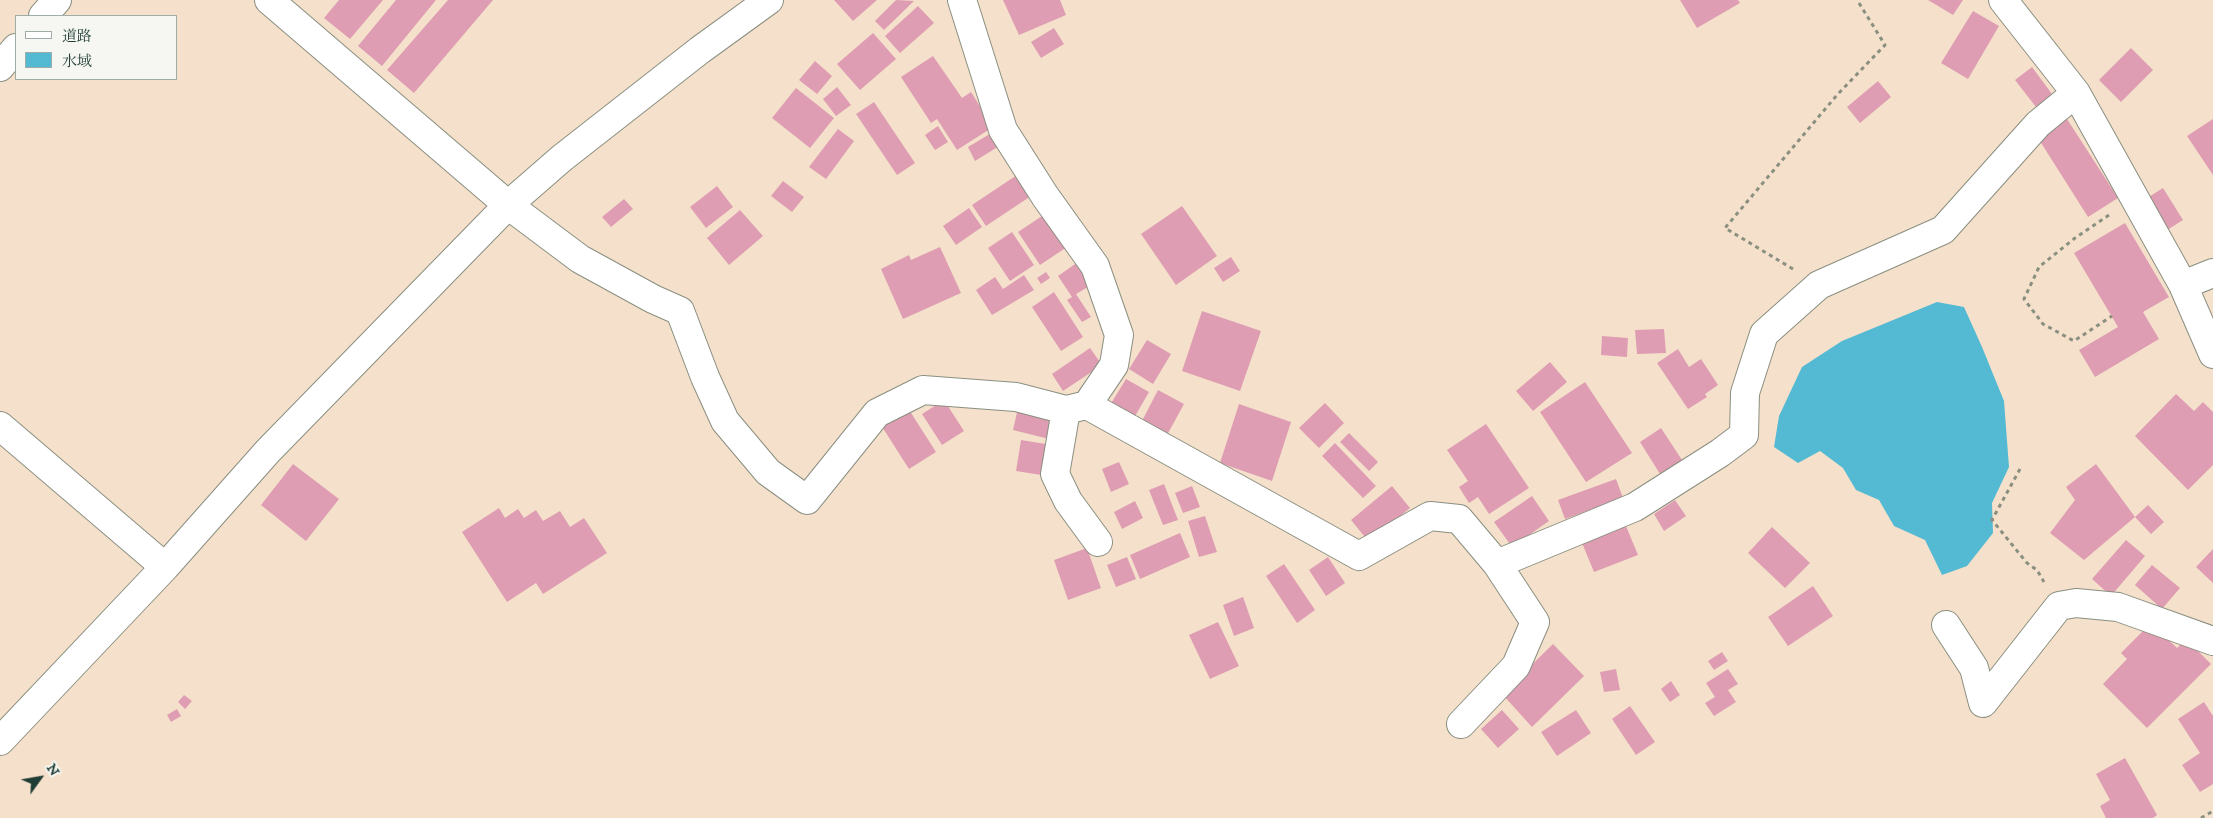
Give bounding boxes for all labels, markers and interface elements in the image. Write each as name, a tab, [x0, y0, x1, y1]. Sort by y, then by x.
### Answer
legend	[15, 15, 178, 80]
text: 道路	[62, 27, 92, 46]
text: 水域	[62, 52, 92, 71]
north arrow	[15, 753, 65, 803]
text: N	[42, 760, 63, 780]

